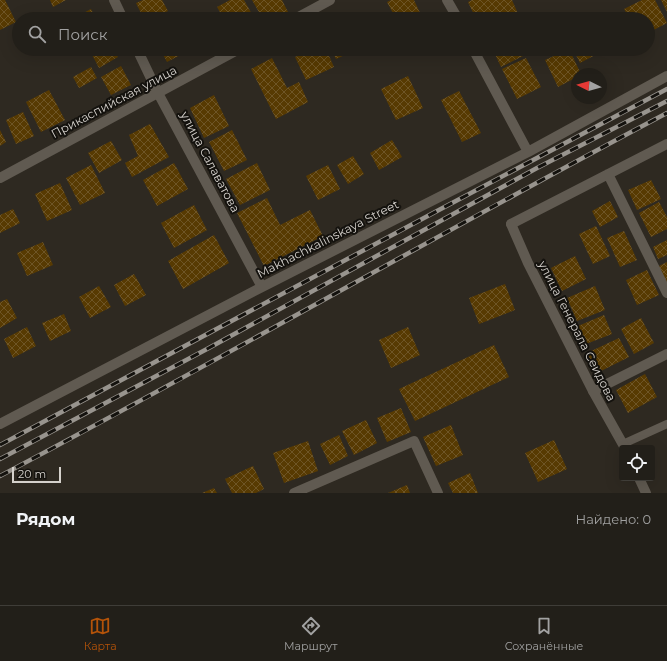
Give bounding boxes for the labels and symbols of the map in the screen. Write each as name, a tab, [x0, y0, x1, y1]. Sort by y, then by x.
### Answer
street label: Прикаспийская улица	[48, 62, 179, 141]
north arrow	[571, 68, 607, 104]
street label: улица Салаватова	[177, 108, 243, 215]
street label: Makhachkalinskaya Street	[254, 196, 401, 281]
street label: улица Генерала Сеидова	[535, 257, 619, 404]
scale bar	[12, 465, 61, 484]

